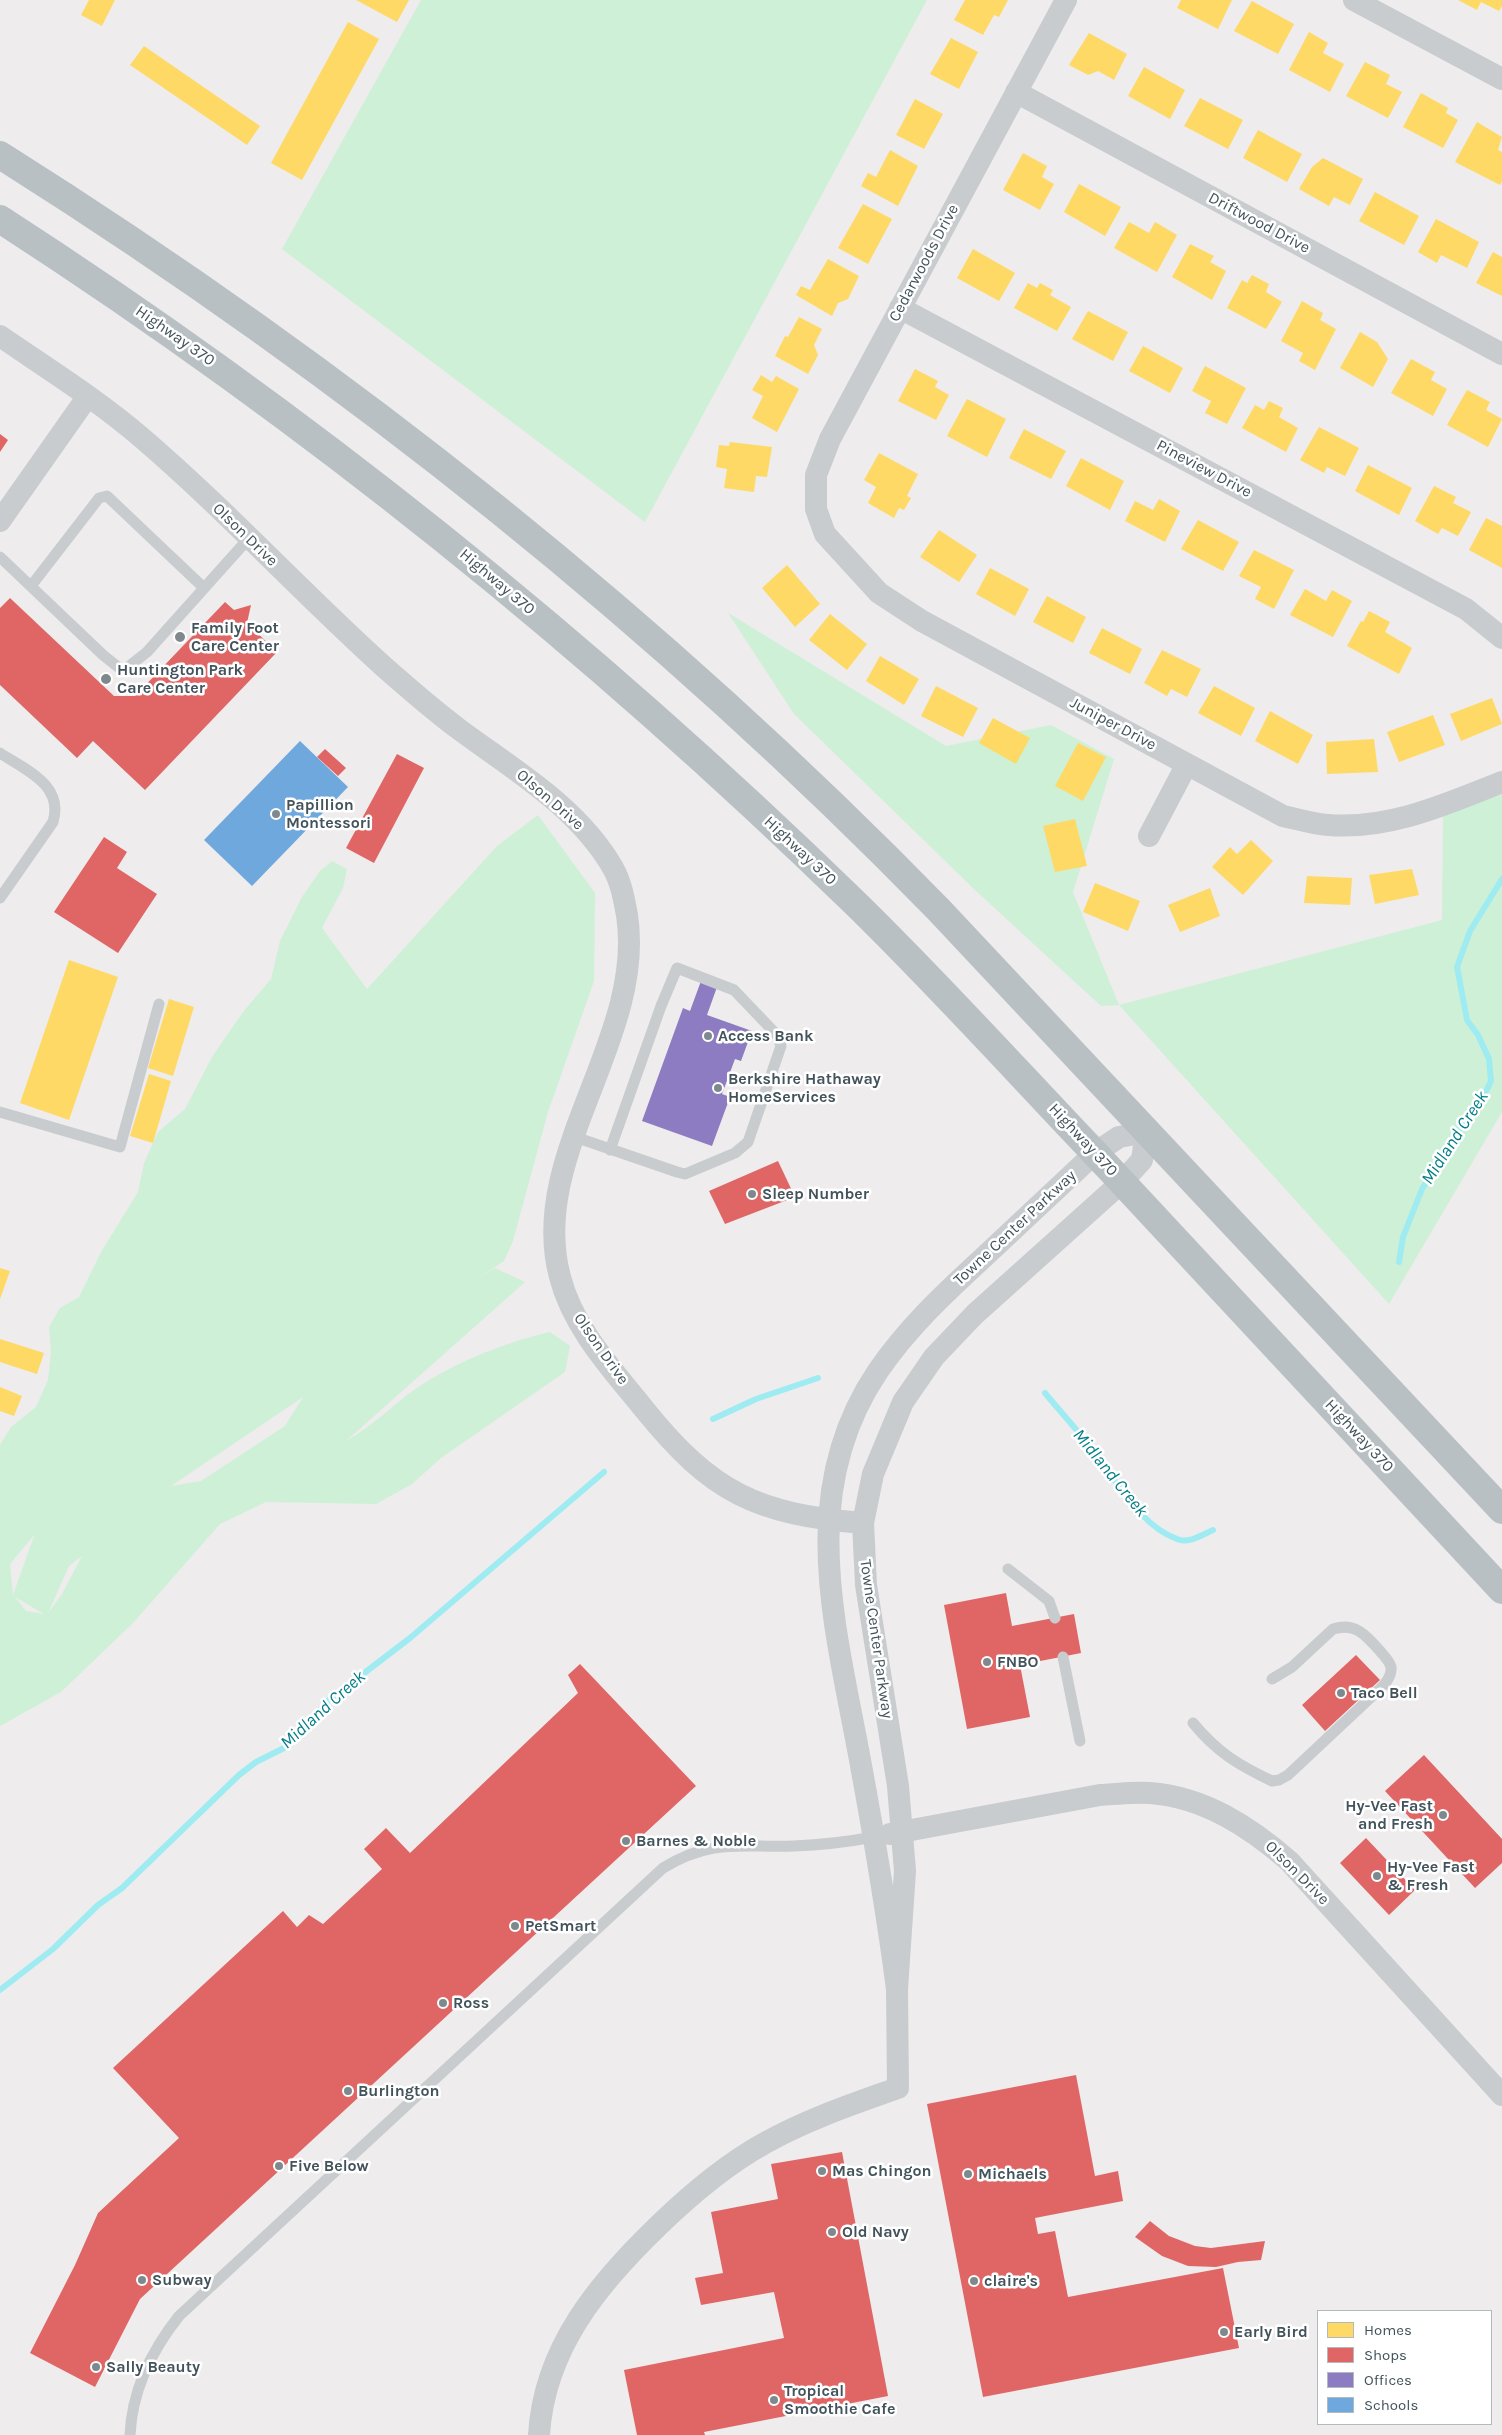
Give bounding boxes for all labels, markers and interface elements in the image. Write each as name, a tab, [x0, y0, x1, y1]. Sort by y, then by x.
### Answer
street label: Driftwood Drive	[1205, 188, 1313, 258]
street label: Cedarwoods Drive	[885, 201, 963, 325]
street label: Highway 370	[132, 302, 218, 370]
street label: Pineview Drive	[1153, 436, 1255, 502]
street label: Olson Drive	[209, 499, 281, 571]
street label: Highway 370	[455, 545, 539, 619]
place label: Family Foot Care Center	[191, 618, 279, 656]
marker: Family Foot Care Center	[173, 630, 187, 644]
place label: Huntington Park Care Center	[117, 660, 243, 698]
marker: Huntington Park Care Center	[99, 672, 113, 686]
street label: Juniper Drive	[1067, 693, 1159, 755]
street label: Olson Drive	[512, 766, 588, 834]
place label: Papillion Montessori	[286, 795, 371, 833]
marker: Papillion Montessori	[270, 808, 282, 820]
street label: Highway 370	[760, 813, 840, 889]
place label: Access Bank	[718, 1026, 814, 1046]
marker: Access Bank	[702, 1030, 714, 1042]
place label: Berkshire Hathaway HomeServices	[728, 1069, 881, 1107]
marker: Berkshire Hathaway HomeServices	[712, 1082, 724, 1094]
water label: Midland Creek	[1417, 1087, 1493, 1189]
street label: Highway 370	[1045, 1100, 1121, 1180]
street label: Towne Center Parkway	[950, 1166, 1080, 1290]
place label: Sleep Number	[762, 1184, 869, 1204]
marker: Sleep Number	[746, 1188, 758, 1200]
street label: Olson Drive	[569, 1310, 633, 1388]
street label: Highway 370	[1321, 1396, 1397, 1476]
water label: Midland Creek	[1068, 1425, 1152, 1521]
street label: Towne Center Parkway	[855, 1558, 897, 1720]
place label: FNBO	[997, 1652, 1039, 1672]
marker: FNBO	[981, 1656, 993, 1668]
water label: Midland Creek	[276, 1666, 370, 1754]
place label: Taco Bell	[1351, 1683, 1418, 1703]
marker: Taco Bell	[1335, 1687, 1347, 1699]
place label: Hy-Vee Fast and Fresh	[1345, 1796, 1433, 1834]
marker: Hy-Vee Fast and Fresh	[1437, 1809, 1449, 1821]
place label: Barnes & Noble	[636, 1831, 756, 1851]
marker: Barnes & Noble	[620, 1835, 632, 1847]
street label: Olson Drive	[1261, 1837, 1333, 1909]
place label: Hy-Vee Fast & Fresh	[1387, 1857, 1475, 1895]
marker: Hy-Vee Fast & Fresh	[1371, 1870, 1383, 1882]
place label: PetSmart	[525, 1916, 596, 1936]
marker: PetSmart	[509, 1920, 521, 1932]
place label: Ross	[453, 1993, 489, 2013]
marker: Ross	[437, 1997, 449, 2009]
place label: Burlington	[358, 2081, 439, 2101]
marker: Burlington	[342, 2085, 354, 2097]
place label: Five Below	[289, 2156, 369, 2176]
marker: Five Below	[273, 2160, 285, 2172]
place label: Mas Chingon	[832, 2161, 931, 2181]
place label: Michaels	[978, 2164, 1047, 2184]
marker: Mas Chingon	[816, 2165, 828, 2177]
marker: Michaels	[962, 2168, 974, 2180]
place label: Old Navy	[842, 2222, 909, 2242]
marker: Old Navy	[826, 2226, 838, 2238]
place label: Subway	[152, 2270, 212, 2290]
place label: claire's	[984, 2271, 1038, 2291]
marker: Subway	[136, 2274, 148, 2286]
marker: claire's	[968, 2275, 980, 2287]
legend	[1317, 2310, 1492, 2425]
text: Homes	[1364, 2321, 1412, 2339]
place label: Early Bird	[1234, 2322, 1308, 2342]
marker: Early Bird	[1218, 2326, 1230, 2338]
text: Shops	[1364, 2346, 1407, 2364]
place label: Sally Beauty	[106, 2357, 200, 2377]
marker: Sally Beauty	[90, 2361, 102, 2373]
text: Offices	[1364, 2371, 1412, 2389]
place label: Tropical Smoothie Cafe	[784, 2381, 895, 2419]
marker: Tropical Smoothie Cafe	[768, 2394, 780, 2406]
text: Schools	[1364, 2396, 1418, 2414]

